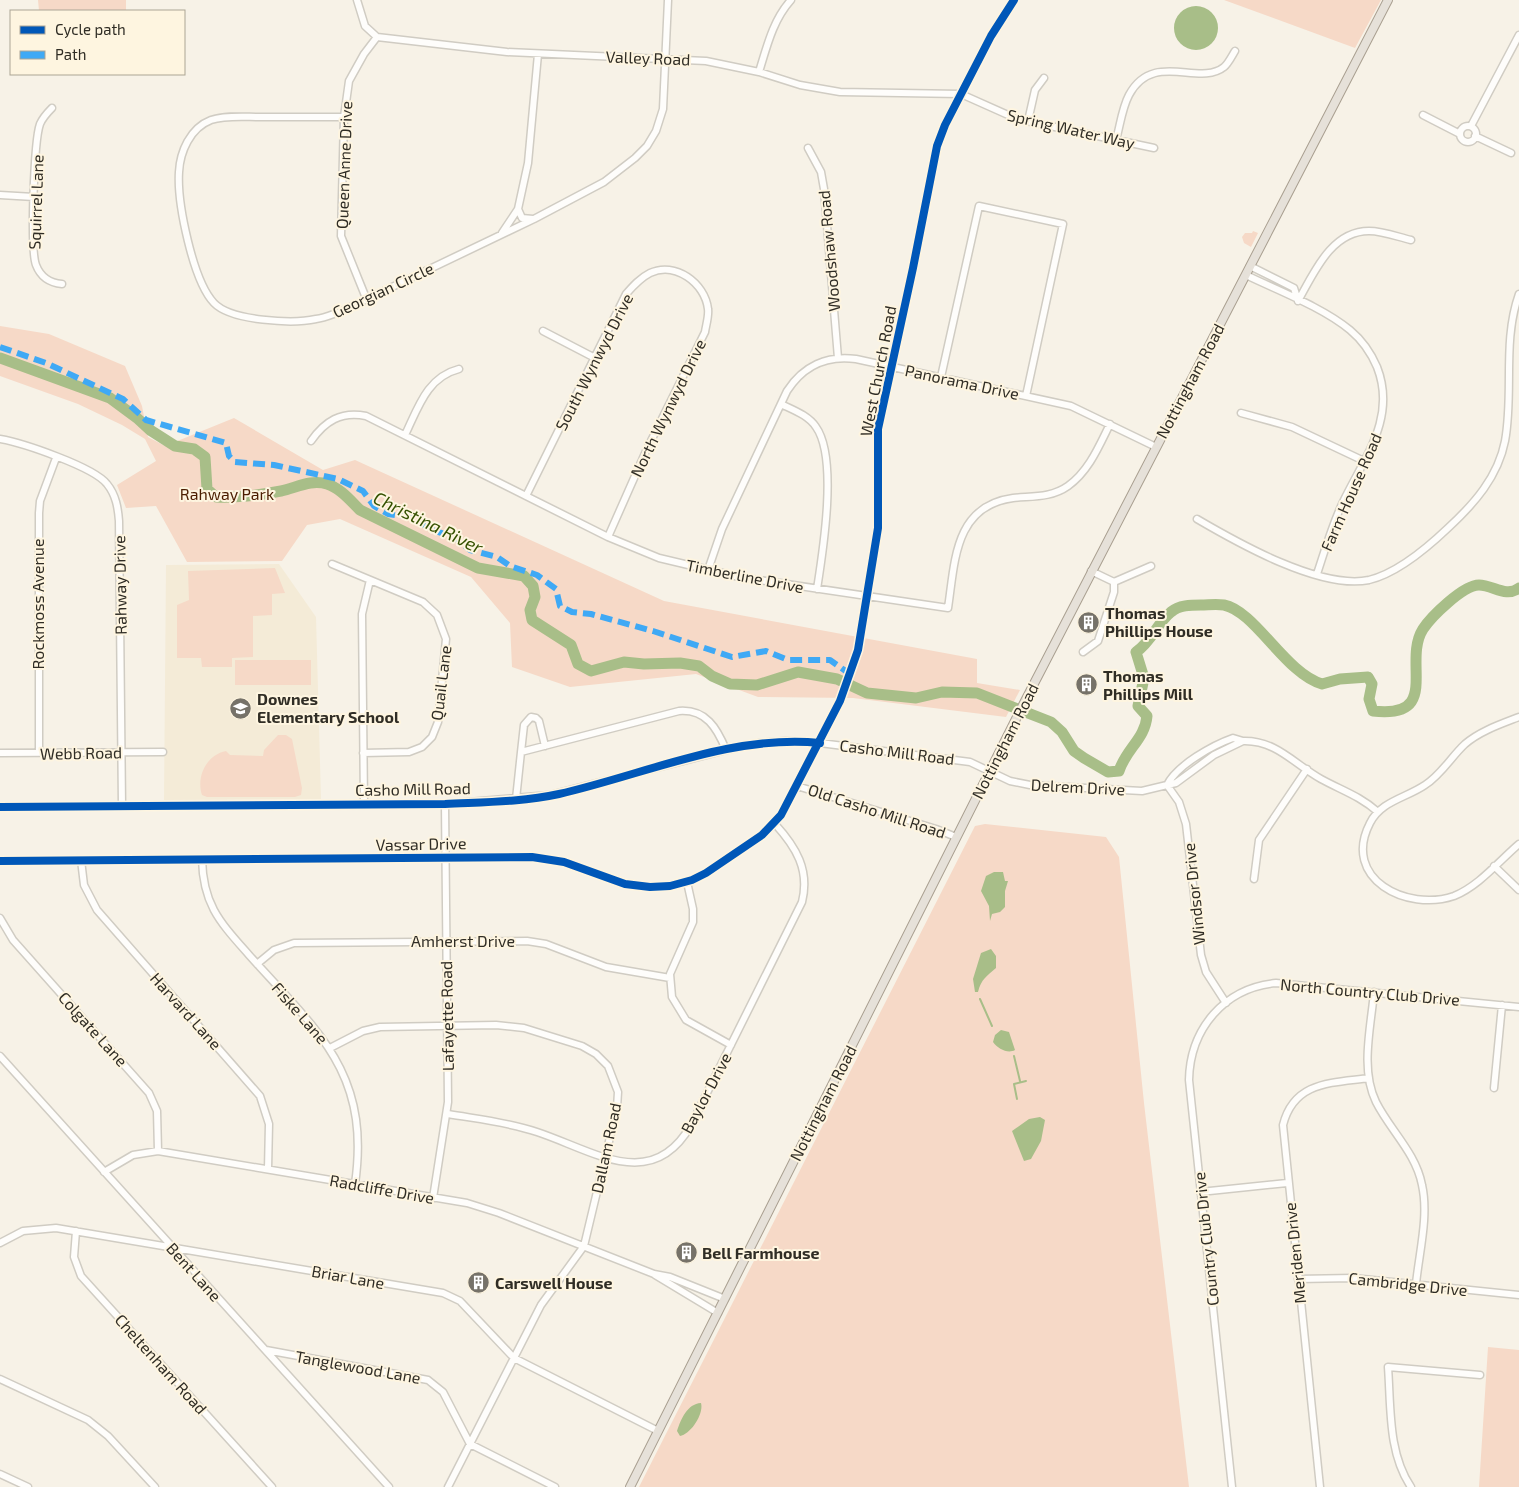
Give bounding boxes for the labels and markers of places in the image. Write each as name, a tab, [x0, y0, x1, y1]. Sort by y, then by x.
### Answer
place label: Thomas Phillips House	[1105, 603, 1213, 640]
building icon: Thomas Phillips House	[1077, 610, 1101, 634]
place label: Thomas Phillips Mill	[1103, 666, 1194, 703]
building icon: Thomas Phillips Mill	[1075, 673, 1099, 697]
place label: Downes Elementary School	[257, 689, 400, 727]
school or university icon: Downes Elementary School	[229, 696, 253, 720]
building icon: Bell Farmhouse	[674, 1241, 698, 1265]
place label: Bell Farmhouse	[702, 1243, 820, 1262]
building icon: Carswell House	[467, 1271, 491, 1295]
place label: Carswell House	[495, 1273, 613, 1292]

